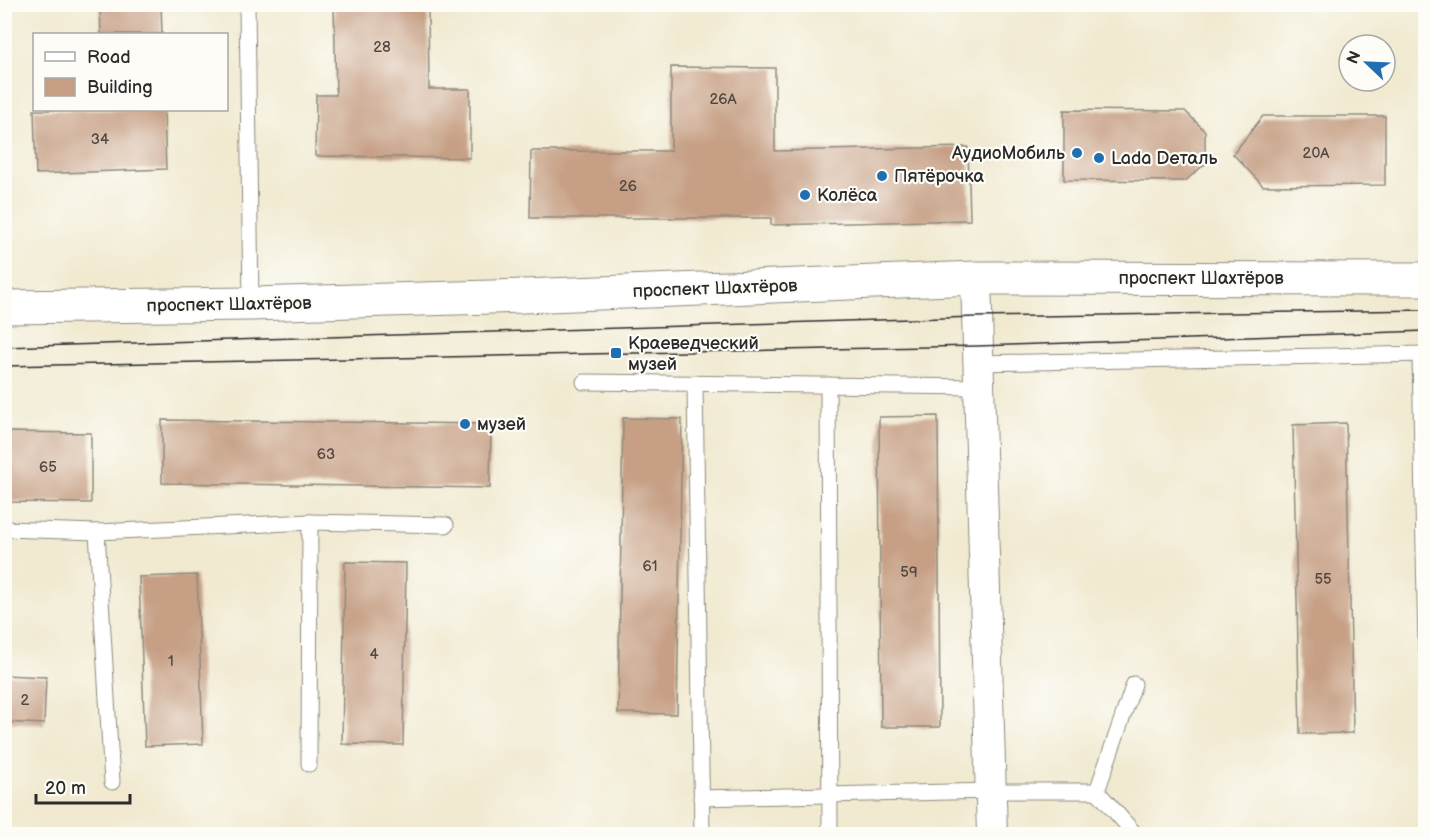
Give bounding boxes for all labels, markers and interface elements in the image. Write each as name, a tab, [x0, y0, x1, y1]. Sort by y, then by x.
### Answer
legend	[33, 33, 228, 111]
north arrow	[1337, 33, 1397, 93]
house number: 28	[373, 38, 391, 57]
text: Road	[87, 47, 131, 68]
text: N	[1343, 48, 1366, 67]
text: Building	[87, 77, 153, 98]
house number: 26А	[709, 90, 737, 109]
house number: 34	[91, 130, 109, 149]
place label: АудиоМобиль	[951, 143, 1065, 164]
house number: 20А	[1303, 144, 1330, 163]
marker: АудиоМобиль	[1070, 146, 1084, 160]
place label: Lada Dеталь	[1111, 148, 1217, 169]
marker: Lada Dеталь	[1092, 151, 1106, 165]
place label: Пятёрочка	[894, 166, 985, 187]
marker: Пятёрочка	[875, 169, 889, 183]
house number: 26	[619, 177, 637, 196]
place label: Колёса	[817, 185, 878, 206]
marker: Колёса	[798, 188, 812, 202]
street label: проспект Шахтёров	[1118, 268, 1284, 289]
street label: проспект Шахтёров	[632, 275, 798, 302]
street label: проспект Шахтёров	[146, 293, 312, 316]
place label: Краеведческий музей	[628, 333, 759, 375]
marker: Краеведческий музей	[609, 346, 623, 360]
place label: музей	[477, 414, 526, 435]
marker: музей	[458, 417, 472, 431]
house number: 63	[317, 445, 335, 464]
house number: 65	[39, 458, 57, 477]
house number: 61	[643, 557, 657, 576]
house number: 59	[900, 563, 918, 582]
house number: 55	[1314, 570, 1332, 589]
house number: 4	[369, 645, 379, 664]
house number: 1	[168, 652, 174, 671]
house number: 2	[21, 691, 30, 710]
scale bar	[36, 767, 130, 805]
text: 20 m	[45, 778, 86, 799]

